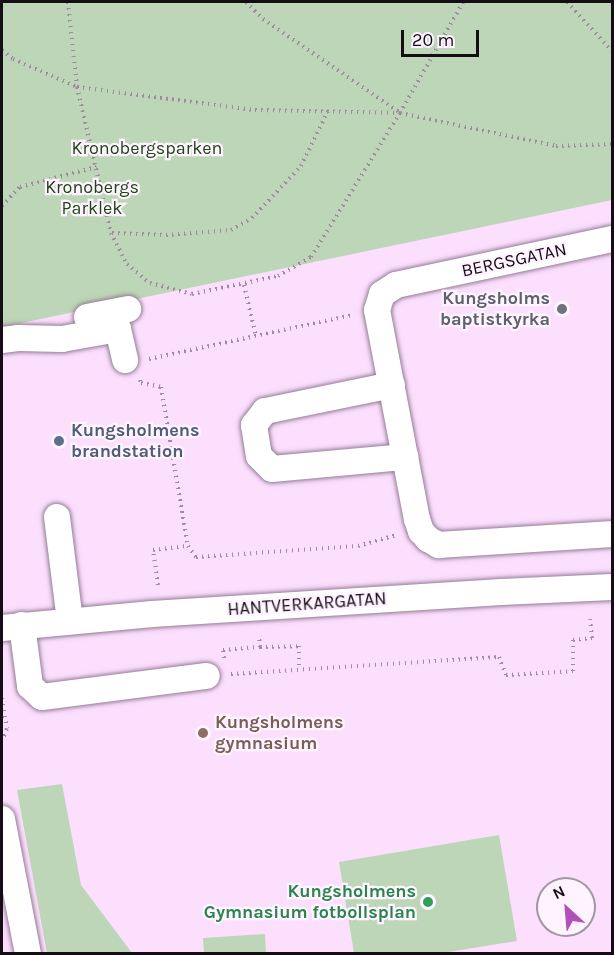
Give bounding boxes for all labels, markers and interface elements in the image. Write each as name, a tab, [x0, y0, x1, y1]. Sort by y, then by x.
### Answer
scale bar	[404, 18, 482, 56]
text: 20 m	[412, 29, 454, 51]
park label: Kronobergsparken	[72, 137, 222, 159]
park label: Kronobergs Parklek	[45, 177, 139, 219]
street label: BERGSGATAN	[459, 238, 569, 282]
place label: Kungsholms baptistkyrka	[440, 288, 550, 330]
marker: Kungsholms baptistkyrka	[555, 302, 569, 316]
place label: Kungsholmens brandstation	[71, 420, 199, 462]
marker: Kungsholmens brandstation	[52, 434, 66, 448]
street label: HANTVERKARGATAN	[227, 588, 387, 620]
place label: Kungsholmens gymnasium	[215, 712, 343, 754]
marker: Kungsholmens gymnasium	[196, 726, 210, 740]
north arrow	[536, 877, 596, 937]
place label: Kungsholmens Gymnasium fotbollsplan	[204, 881, 416, 924]
text: N	[549, 881, 568, 903]
marker: Kungsholmens Gymnasium fotbollsplan	[421, 895, 435, 909]

